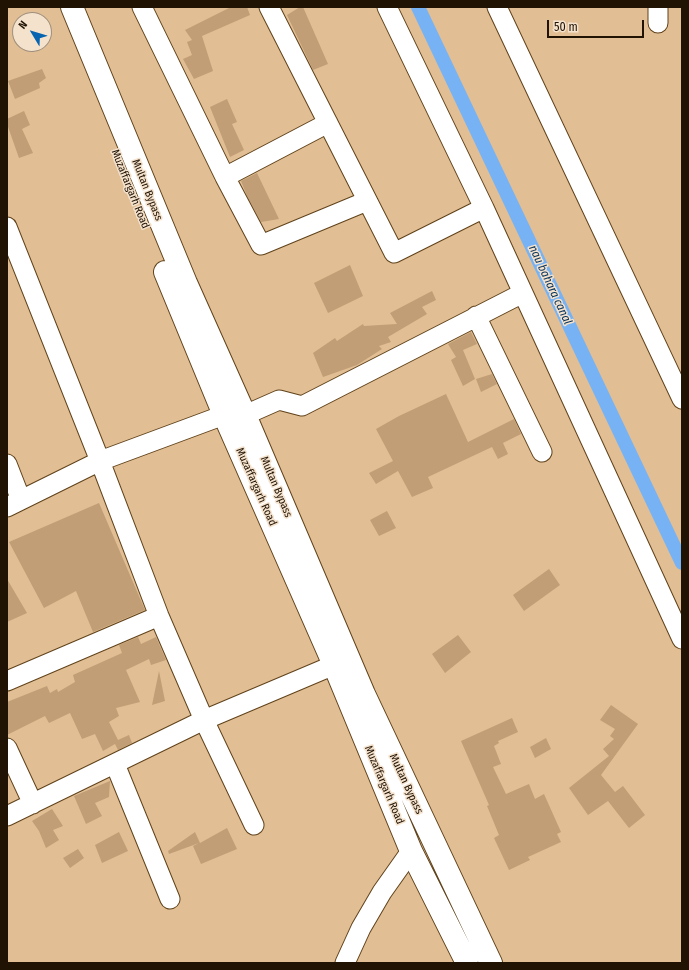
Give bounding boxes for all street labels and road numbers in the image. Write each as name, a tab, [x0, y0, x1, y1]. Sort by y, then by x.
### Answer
street label: Muzaffargarh Road	[108, 148, 152, 230]
street label: Multan Bypass	[129, 157, 165, 223]
street label: Muzaffargarh Road	[233, 446, 279, 528]
street label: Multan Bypass	[257, 454, 295, 520]
street label: Muzaffargarh Road	[361, 744, 407, 826]
street label: Multan Bypass	[386, 752, 426, 816]

